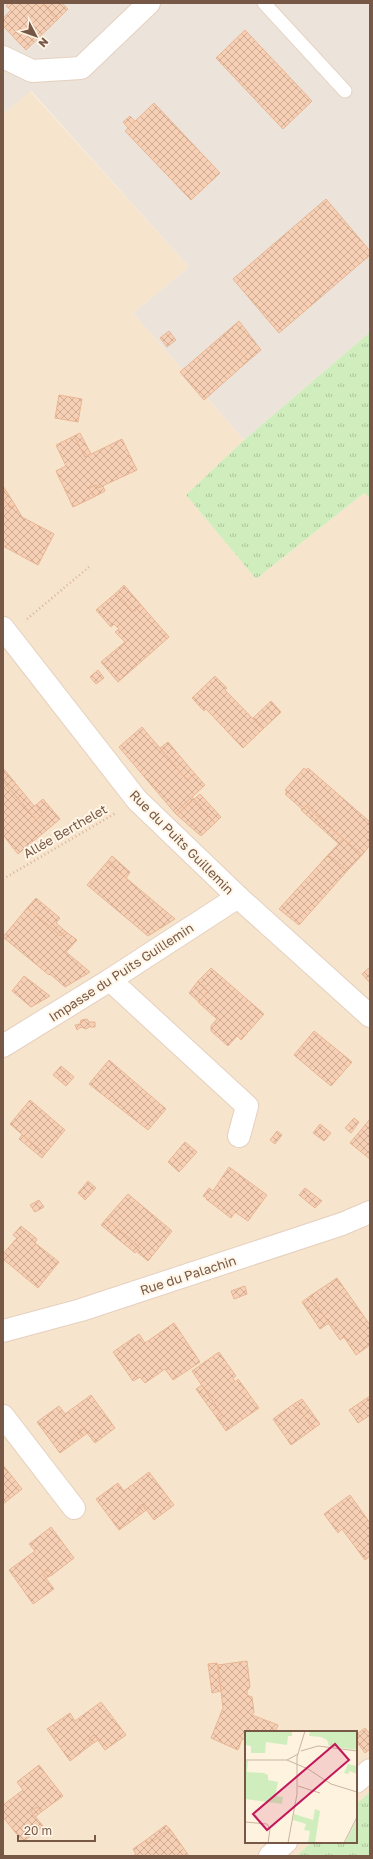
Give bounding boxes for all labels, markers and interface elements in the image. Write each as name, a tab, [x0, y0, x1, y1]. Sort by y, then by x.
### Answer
north arrow	[16, 16, 56, 56]
text: N	[36, 35, 52, 50]
street label: Rue du Puits Guillemin	[127, 787, 237, 897]
street label: Allée Berthelet	[20, 801, 110, 861]
street label: Impasse du Puits Guillemin	[46, 919, 196, 1025]
street label: Rue du Palachin	[138, 1252, 238, 1298]
inset map	[245, 1731, 357, 1843]
scale bar	[18, 1817, 95, 1843]
text: 20 m	[24, 1823, 52, 1838]

